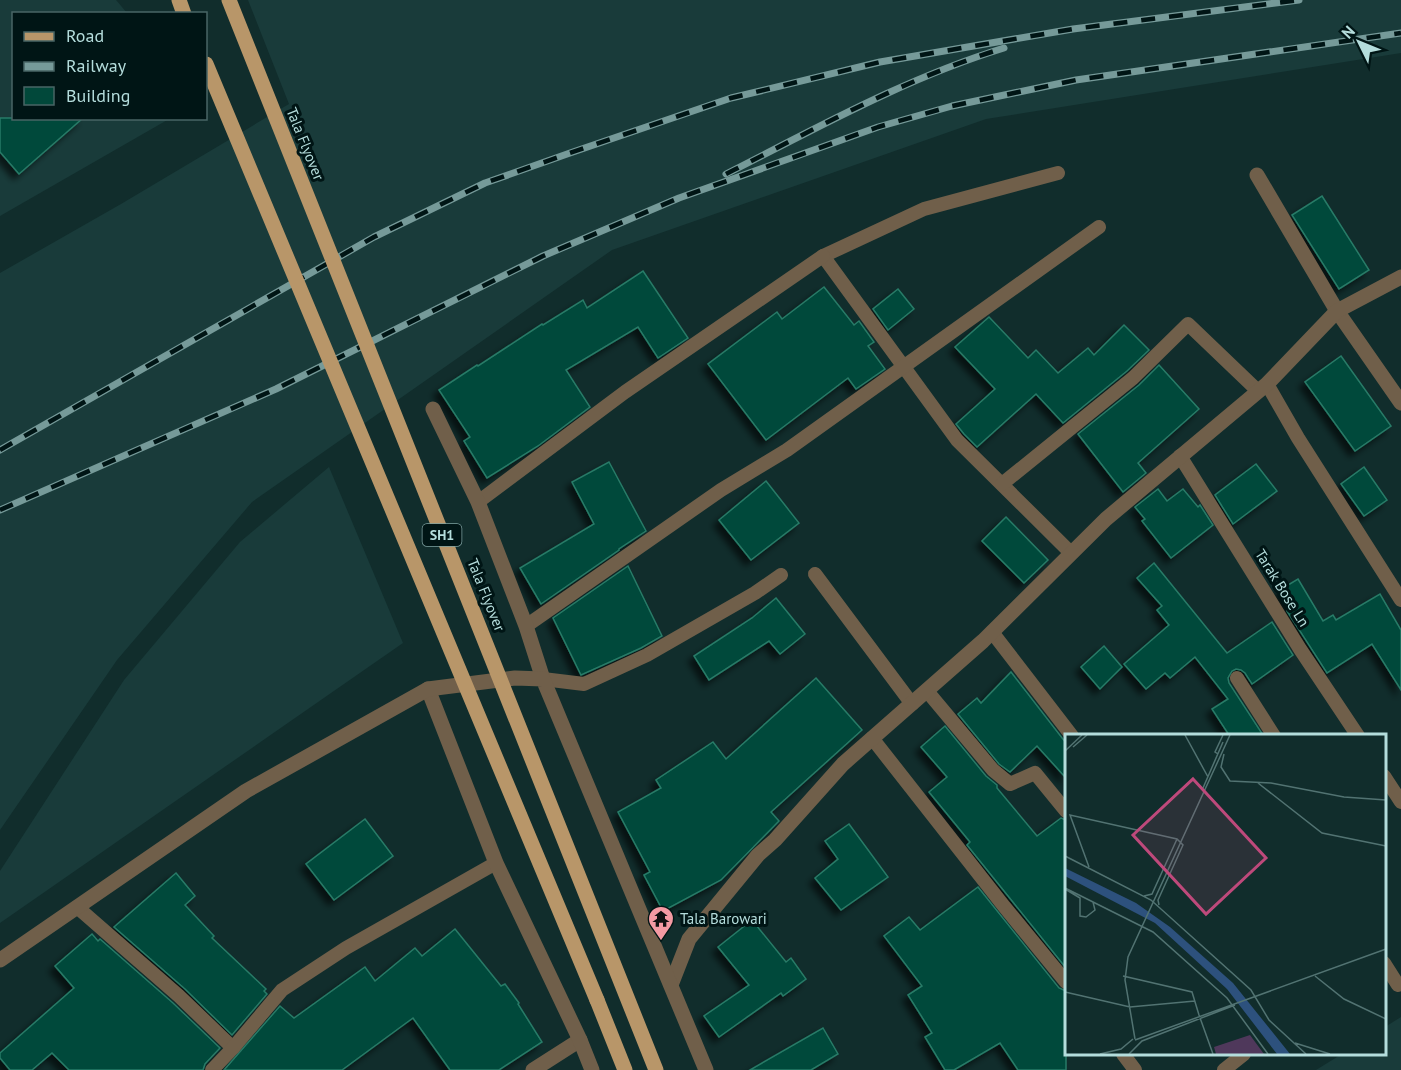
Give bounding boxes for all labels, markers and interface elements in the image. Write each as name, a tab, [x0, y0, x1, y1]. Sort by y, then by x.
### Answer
legend	[12, 12, 207, 120]
north arrow	[1329, 12, 1389, 72]
text: N	[1337, 21, 1359, 42]
text: Road	[66, 24, 104, 47]
text: Railway	[66, 54, 127, 77]
text: Building	[66, 84, 130, 107]
street label: Tala Flyover	[282, 105, 329, 183]
road number: SH1	[422, 524, 462, 546]
street label: Tarak Bose Ln	[1251, 545, 1314, 630]
street label: Tala Flyover	[463, 556, 510, 634]
inset map	[1065, 734, 1386, 1055]
temple icon: Tala Barowari	[646, 904, 676, 942]
place label: Tala Barowari	[680, 909, 767, 928]

